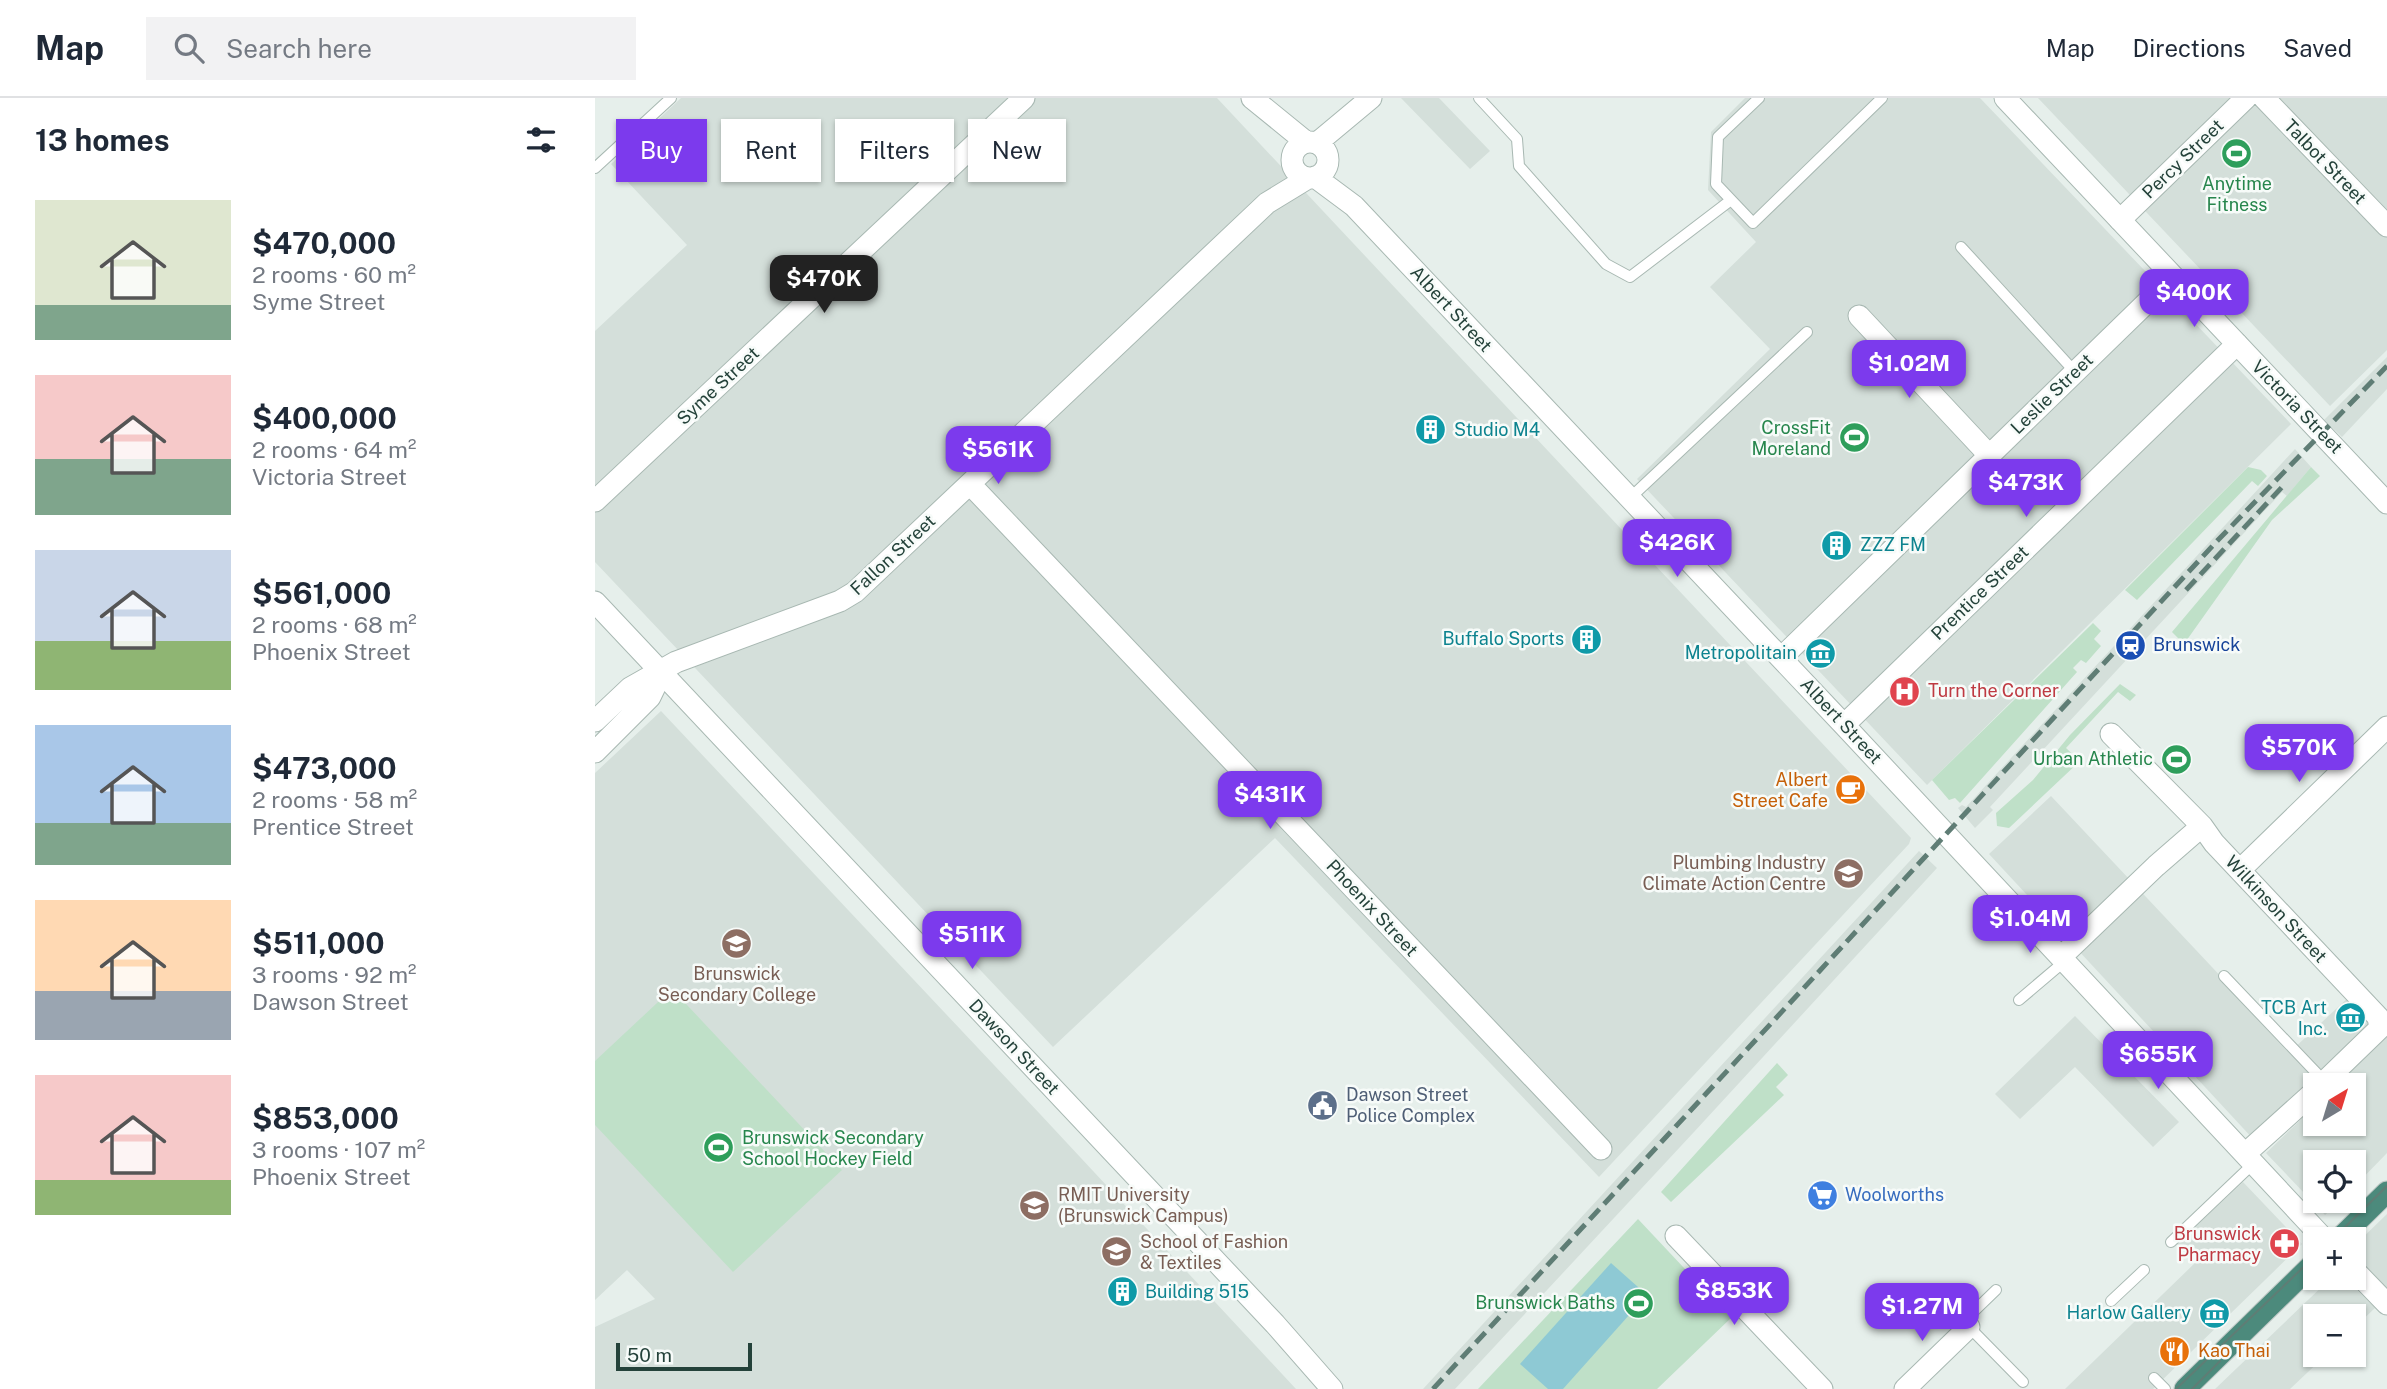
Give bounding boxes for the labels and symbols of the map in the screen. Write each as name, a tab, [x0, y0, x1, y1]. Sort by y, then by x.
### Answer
street label: Percy Street	[2138, 115, 2228, 203]
street label: Talbot Street	[2280, 115, 2371, 208]
sports icon: Anytime Fitness	[2220, 137, 2254, 171]
place label: Anytime Fitness	[2202, 173, 2272, 215]
pin: $470K	[775, 256, 873, 315]
street label: Albert Street	[1406, 261, 1496, 356]
pin: $400K	[2145, 270, 2243, 329]
pin: $1.02M	[1852, 341, 1966, 400]
street label: Syme Street	[672, 342, 763, 429]
street label: Leslie Street	[2006, 349, 2097, 438]
street label: Victoria Street	[2248, 356, 2347, 458]
building icon: Studio M4	[1414, 413, 1448, 447]
place label: CrossFit Moreland	[1751, 417, 1831, 459]
place label: Studio M4	[1454, 419, 1540, 440]
sports icon: CrossFit Moreland	[1837, 421, 1871, 455]
pin: $561K	[949, 426, 1047, 486]
pin: $473K	[1977, 460, 2075, 519]
street label: Fallon Street	[846, 510, 939, 599]
pin: $426K	[1628, 519, 1726, 579]
building icon: ZZZ FM	[1820, 528, 1854, 562]
place label: ZZZ FM	[1860, 534, 1926, 555]
street label: Prentice Street	[1927, 541, 2033, 644]
building icon: Buffalo Sports	[1570, 622, 1604, 656]
place label: Buffalo Sports	[1442, 628, 1564, 649]
station icon: Brunswick	[2113, 628, 2147, 662]
place label: Brunswick	[2153, 634, 2240, 655]
museum icon: Metropolitain	[1803, 636, 1837, 670]
place label: Metropolitain	[1685, 642, 1797, 663]
street label: Albert Street	[1796, 673, 1886, 768]
hospital icon: Turn the Corner	[1888, 674, 1922, 708]
place label: Turn the Corner	[1928, 680, 2059, 701]
pin: $570K	[2250, 724, 2348, 784]
sports icon: Urban Athletic	[2159, 742, 2193, 776]
place label: Urban Athletic	[2033, 748, 2153, 769]
place label: Albert Street Cafe	[1732, 769, 1828, 811]
pin: $431K	[1221, 772, 1319, 831]
cafe icon: Albert Street Cafe	[1834, 773, 1868, 807]
street label: Wilkinson Street	[2221, 851, 2331, 967]
place label: Plumbing Industry Climate Action Centre	[1642, 852, 1826, 894]
street label: Phoenix Street	[1322, 855, 1422, 960]
school or university icon: Plumbing Industry Climate Action Centre	[1832, 856, 1866, 890]
pin: $1.04M	[1973, 896, 2087, 955]
pin: $511K	[923, 912, 1021, 971]
school or university icon: Brunswick Secondary College	[720, 927, 754, 961]
place label: Brunswick Secondary College	[658, 963, 816, 1005]
street label: Dawson Street	[965, 995, 1064, 1099]
place label: TCB Art Inc.	[2261, 997, 2327, 1039]
museum icon: TCB Art Inc.	[2333, 1001, 2367, 1035]
pin: $655K	[2109, 1032, 2207, 1091]
north arrow	[2303, 1073, 2366, 1136]
place label: Dawson Street Police Complex	[1346, 1084, 1475, 1126]
public building icon: Dawson Street Police Complex	[1306, 1088, 1340, 1122]
place label: Brunswick Secondary School Hockey Field	[742, 1127, 924, 1169]
sports icon: Brunswick Secondary School Hockey Field	[702, 1131, 736, 1165]
supermarket icon: Woolworths	[1805, 1178, 1839, 1212]
place label: RMIT University (Brunswick Campus)	[1058, 1184, 1229, 1226]
place label: Woolworths	[1845, 1184, 1944, 1205]
school or university icon: RMIT University (Brunswick Campus)	[1018, 1188, 1052, 1222]
place label: Brunswick Pharmacy	[2174, 1223, 2261, 1265]
pharmacy icon: Brunswick Pharmacy	[2267, 1227, 2301, 1261]
place label: School of Fashion & Textiles	[1140, 1231, 1288, 1273]
school or university icon: School of Fashion & Textiles	[1100, 1235, 1134, 1269]
pin: $853K	[1685, 1268, 1783, 1327]
building icon: Building 515	[1105, 1275, 1139, 1309]
place label: Building 515	[1145, 1281, 1249, 1302]
pin: $1.27M	[1865, 1284, 1979, 1343]
sports icon: Brunswick Baths	[1621, 1286, 1655, 1320]
place label: Brunswick Baths	[1475, 1292, 1615, 1313]
museum icon: Harlow Gallery	[2197, 1296, 2231, 1330]
place label: Harlow Gallery	[2066, 1302, 2191, 1323]
restaurant icon: Kao Thai	[2158, 1334, 2192, 1368]
scale bar	[616, 1340, 753, 1372]
place label: Kao Thai	[2198, 1340, 2270, 1361]

